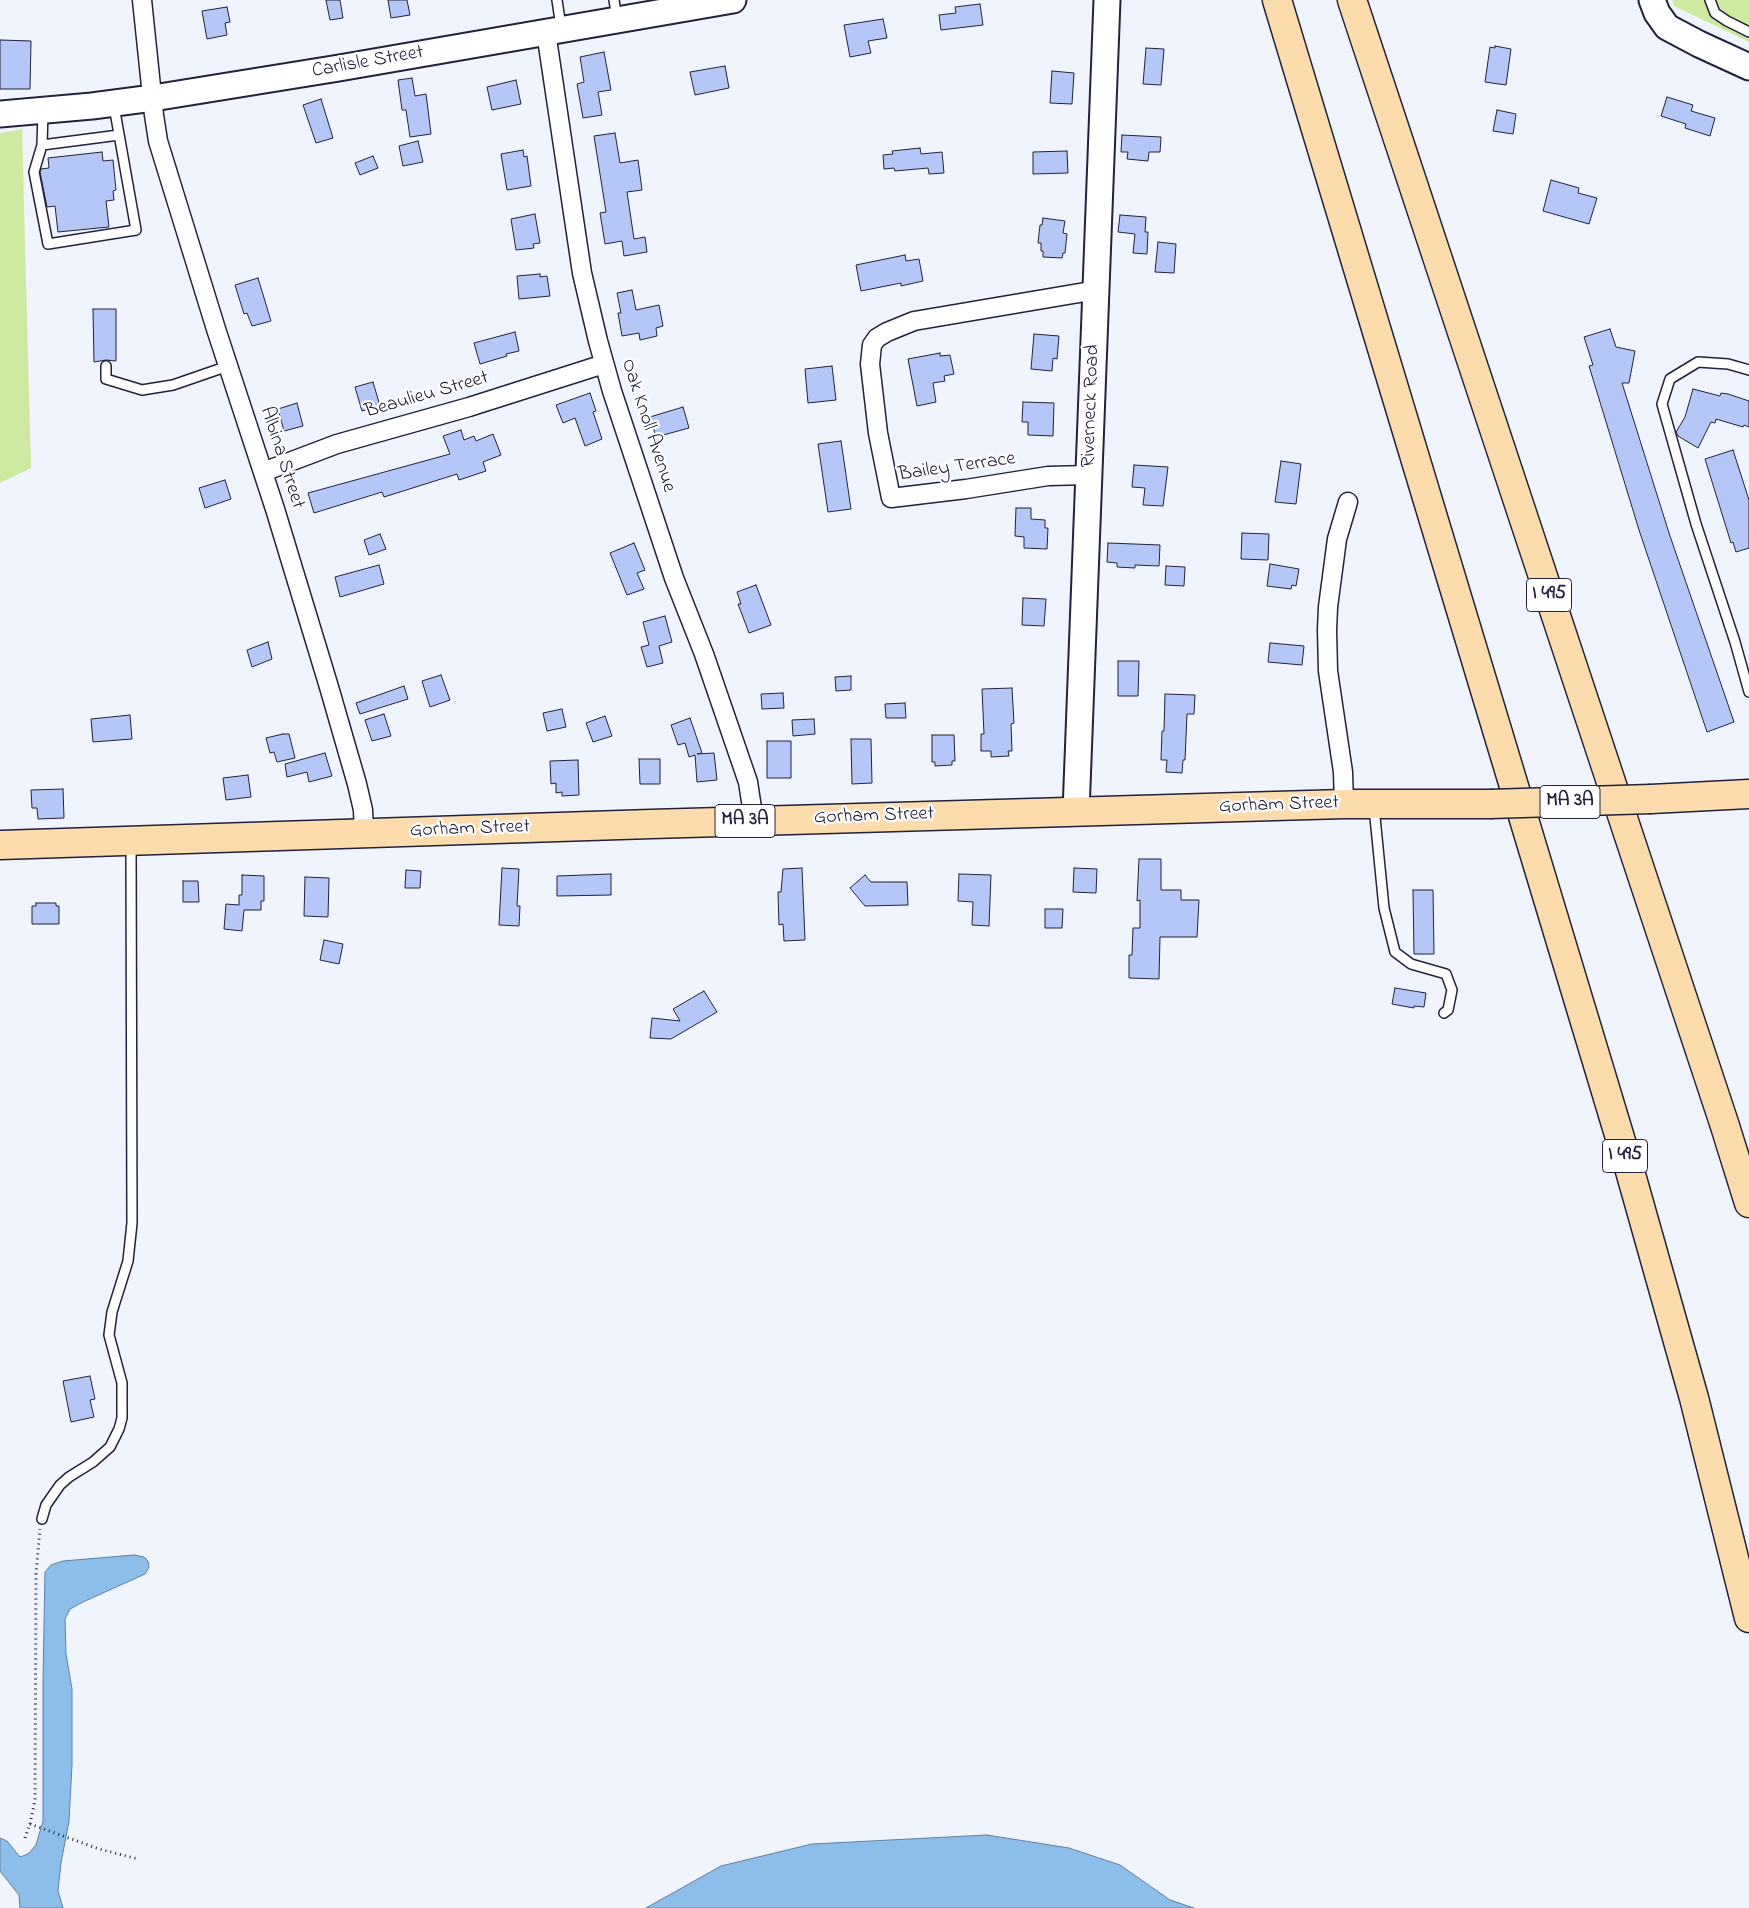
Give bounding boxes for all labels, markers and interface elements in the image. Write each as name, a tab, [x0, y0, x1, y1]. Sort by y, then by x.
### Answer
street label: Carlisle Street	[310, 41, 426, 85]
street label: Riverneck Road	[1078, 344, 1106, 468]
street label: Oak Knoll Avenue	[614, 356, 680, 496]
street label: Beaulieu Street	[363, 367, 491, 425]
street label: Albina Street	[253, 404, 309, 512]
street label: Bailey Terrace	[897, 448, 1017, 488]
road number: I 495	[1526, 578, 1572, 612]
road number: MA 3A	[1540, 786, 1600, 819]
street label: Gorham Street	[1218, 792, 1340, 820]
street label: Gorham Street	[813, 803, 935, 831]
road number: MA 3A	[715, 804, 775, 838]
street label: Gorham Street	[409, 816, 531, 844]
road number: I 495	[1602, 1140, 1648, 1172]

